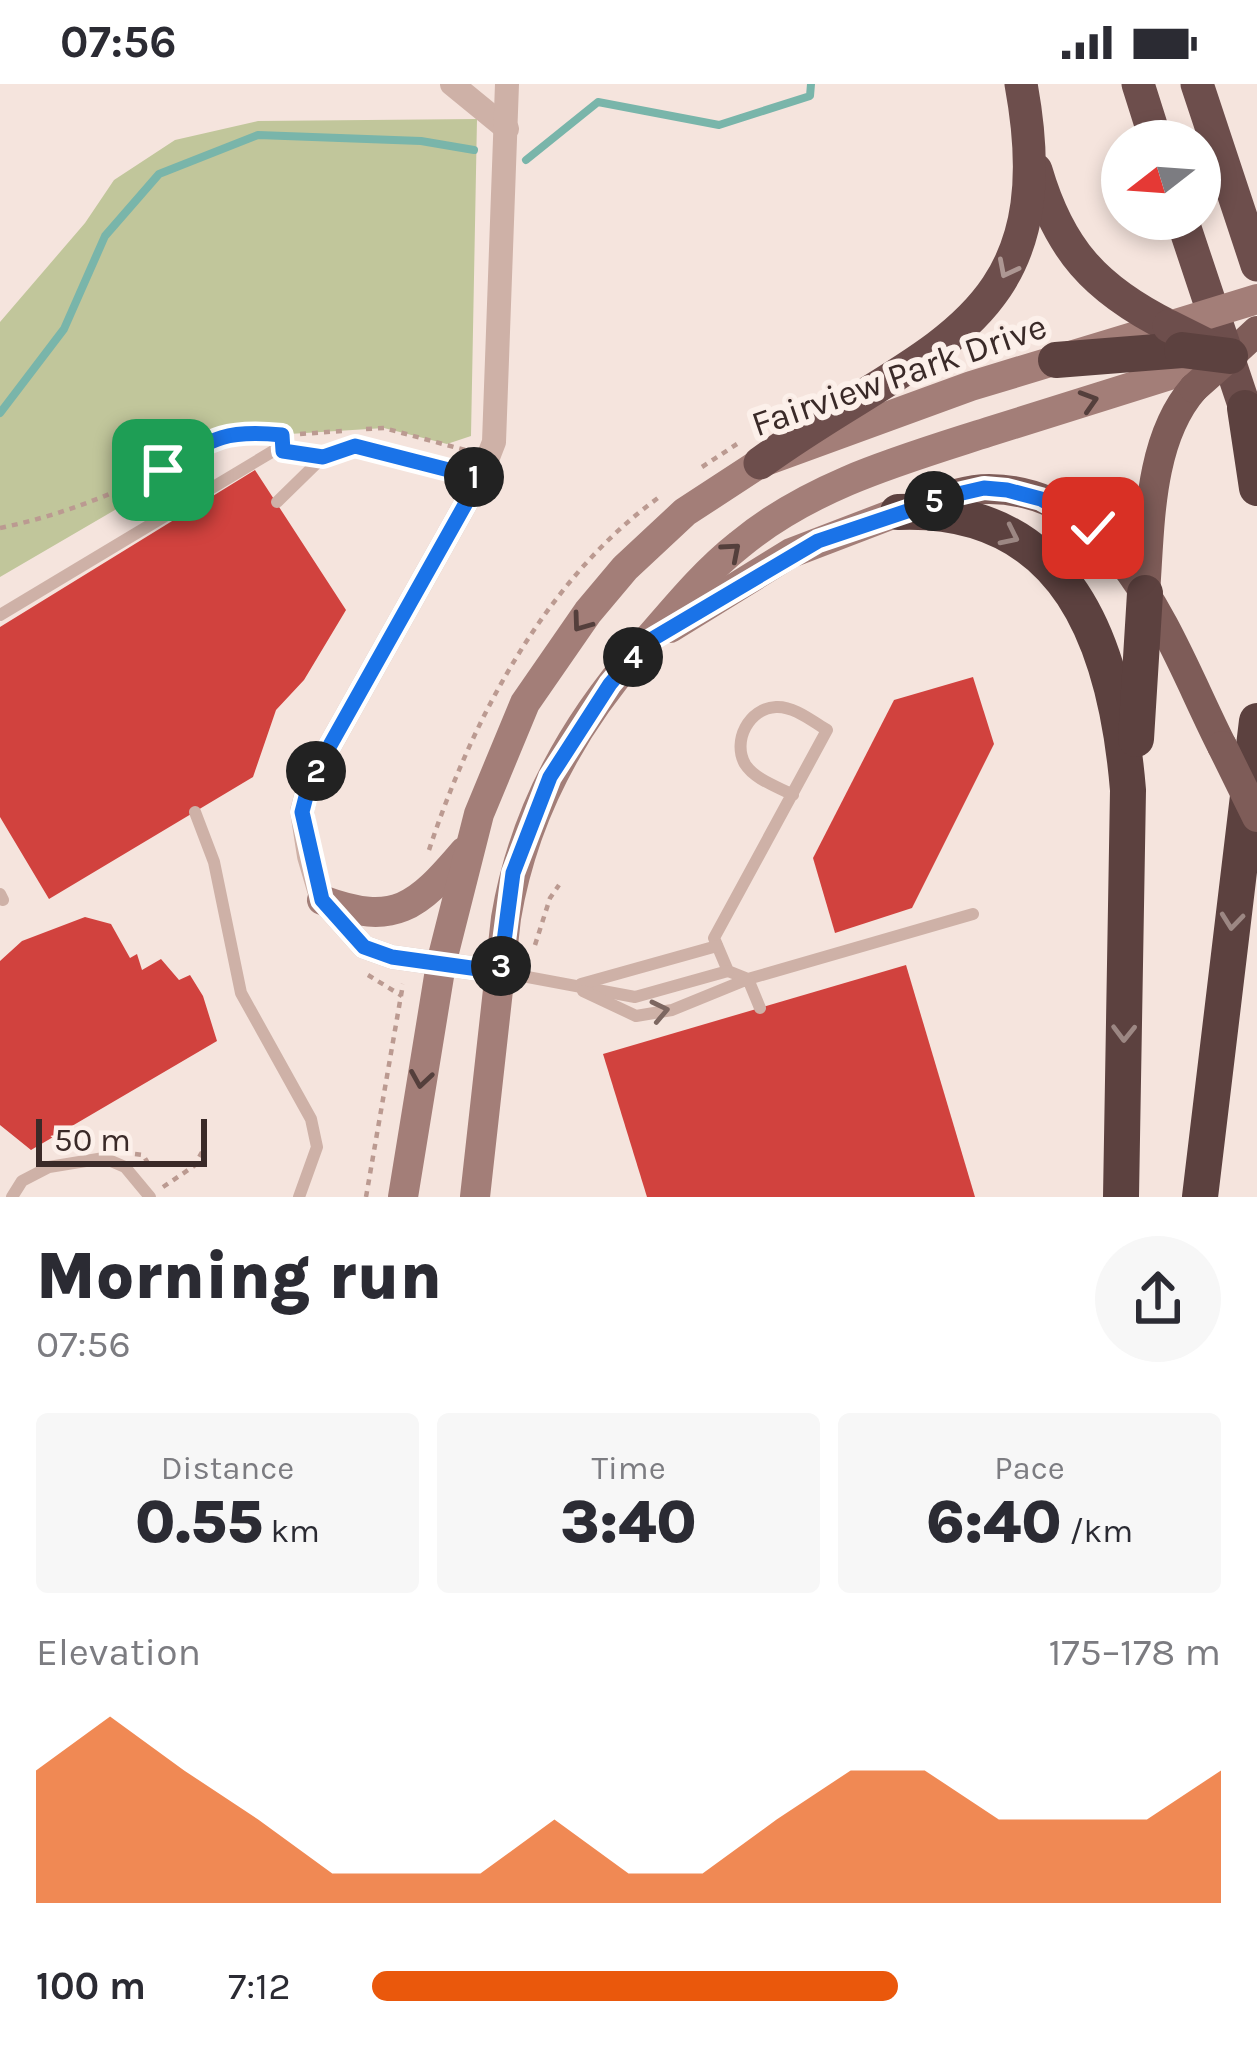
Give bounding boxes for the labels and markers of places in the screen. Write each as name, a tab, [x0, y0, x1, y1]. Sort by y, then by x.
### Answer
pin	[112, 419, 214, 521]
pin: 1	[444, 447, 504, 507]
pin: 5	[904, 471, 964, 531]
pin	[1042, 477, 1144, 579]
pin: 4	[603, 627, 663, 687]
pin: 2	[286, 741, 346, 801]
pin: 3	[471, 936, 531, 996]

